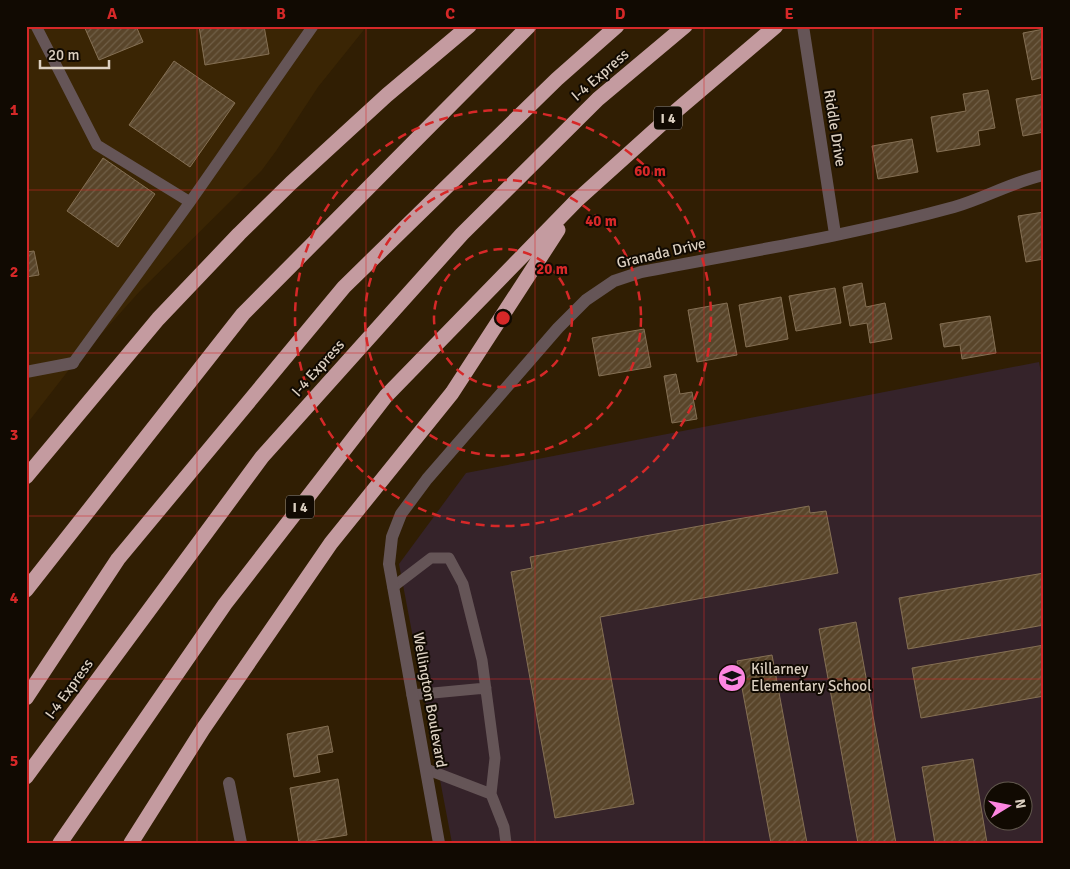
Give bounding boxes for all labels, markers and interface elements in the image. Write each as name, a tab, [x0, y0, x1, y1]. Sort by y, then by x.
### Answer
text: A	[107, 4, 118, 24]
text: B	[276, 4, 286, 24]
text: C	[445, 4, 455, 24]
text: D	[615, 4, 626, 24]
text: E	[784, 4, 794, 24]
text: F	[954, 4, 963, 24]
scale bar	[40, 38, 109, 70]
street label: I-4 Express	[568, 45, 633, 105]
text: 20 m	[48, 46, 79, 64]
street label: Riddle Drive	[820, 88, 850, 168]
text: 1	[10, 100, 19, 120]
road number: I 4	[654, 106, 682, 130]
text: 60 m	[634, 162, 666, 180]
text: 40 m	[585, 212, 617, 230]
street label: Granada Drive	[615, 234, 707, 272]
text: 20 m	[536, 260, 568, 278]
text: 2	[10, 262, 18, 282]
centre of rings	[494, 309, 512, 327]
street label: I-4 Express	[288, 336, 348, 400]
text: 3	[10, 425, 18, 445]
road number: I 4	[286, 496, 314, 518]
text: 4	[10, 588, 19, 608]
street label: Wellington Boulevard	[409, 631, 451, 769]
street label: I-4 Express	[41, 655, 97, 723]
place label: Killarney Elementary School	[751, 660, 872, 695]
school or university icon: Killarney Elementary School	[717, 663, 747, 693]
text: 5	[10, 751, 18, 771]
north arrow	[982, 782, 1032, 832]
text: N	[1011, 798, 1030, 810]

